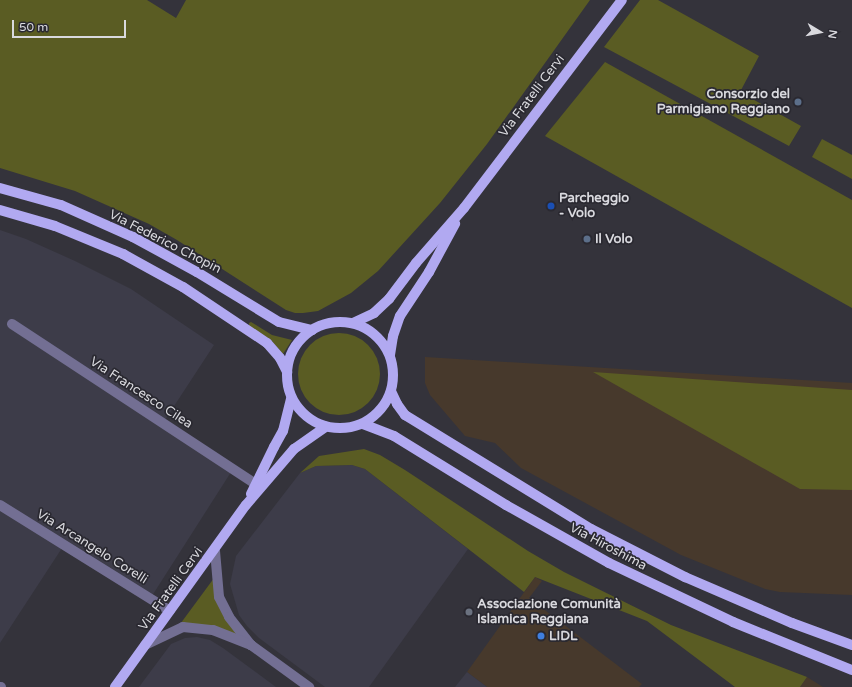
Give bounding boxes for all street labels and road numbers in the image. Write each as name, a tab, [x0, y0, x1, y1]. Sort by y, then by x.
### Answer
street label: Via Fratelli Cervi	[496, 52, 568, 140]
street label: Via Federico Chopin	[106, 207, 224, 277]
street label: Via Francesco Cilea	[87, 354, 195, 432]
street label: Via Arcangelo Corelli	[34, 506, 150, 588]
street label: Via Hiroshima	[567, 520, 649, 574]
street label: Via Fratelli Cervi	[136, 544, 206, 634]

